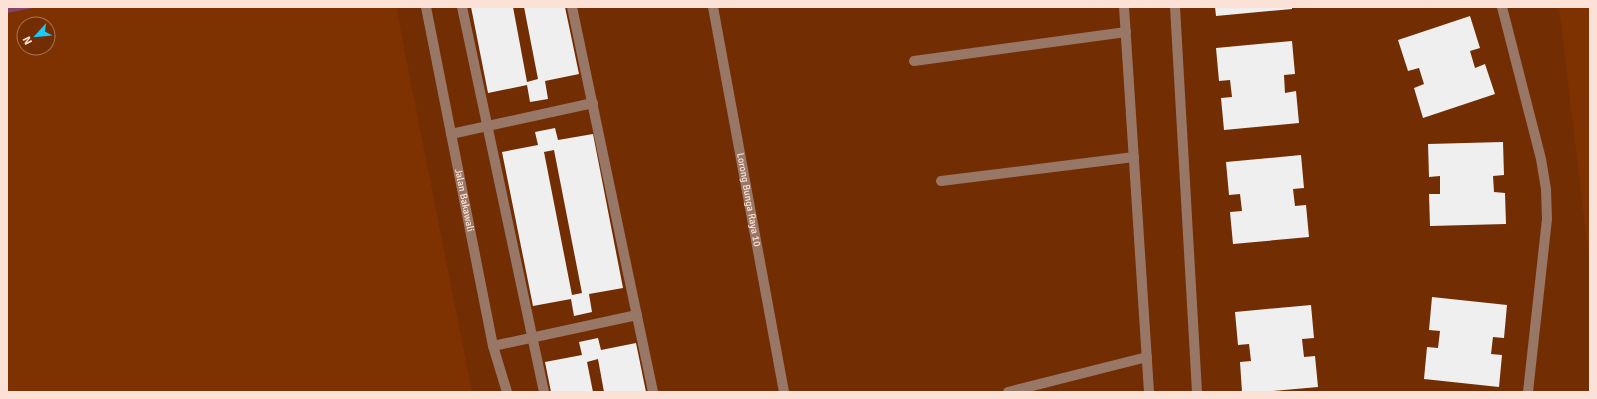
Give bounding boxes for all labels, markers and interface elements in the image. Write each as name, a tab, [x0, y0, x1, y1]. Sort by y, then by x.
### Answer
north arrow	[16, 16, 56, 56]
text: N	[20, 34, 35, 47]
street label: Lorong Bunga Raya 10	[734, 152, 763, 248]
street label: Jalan Bakawali	[452, 168, 476, 233]

